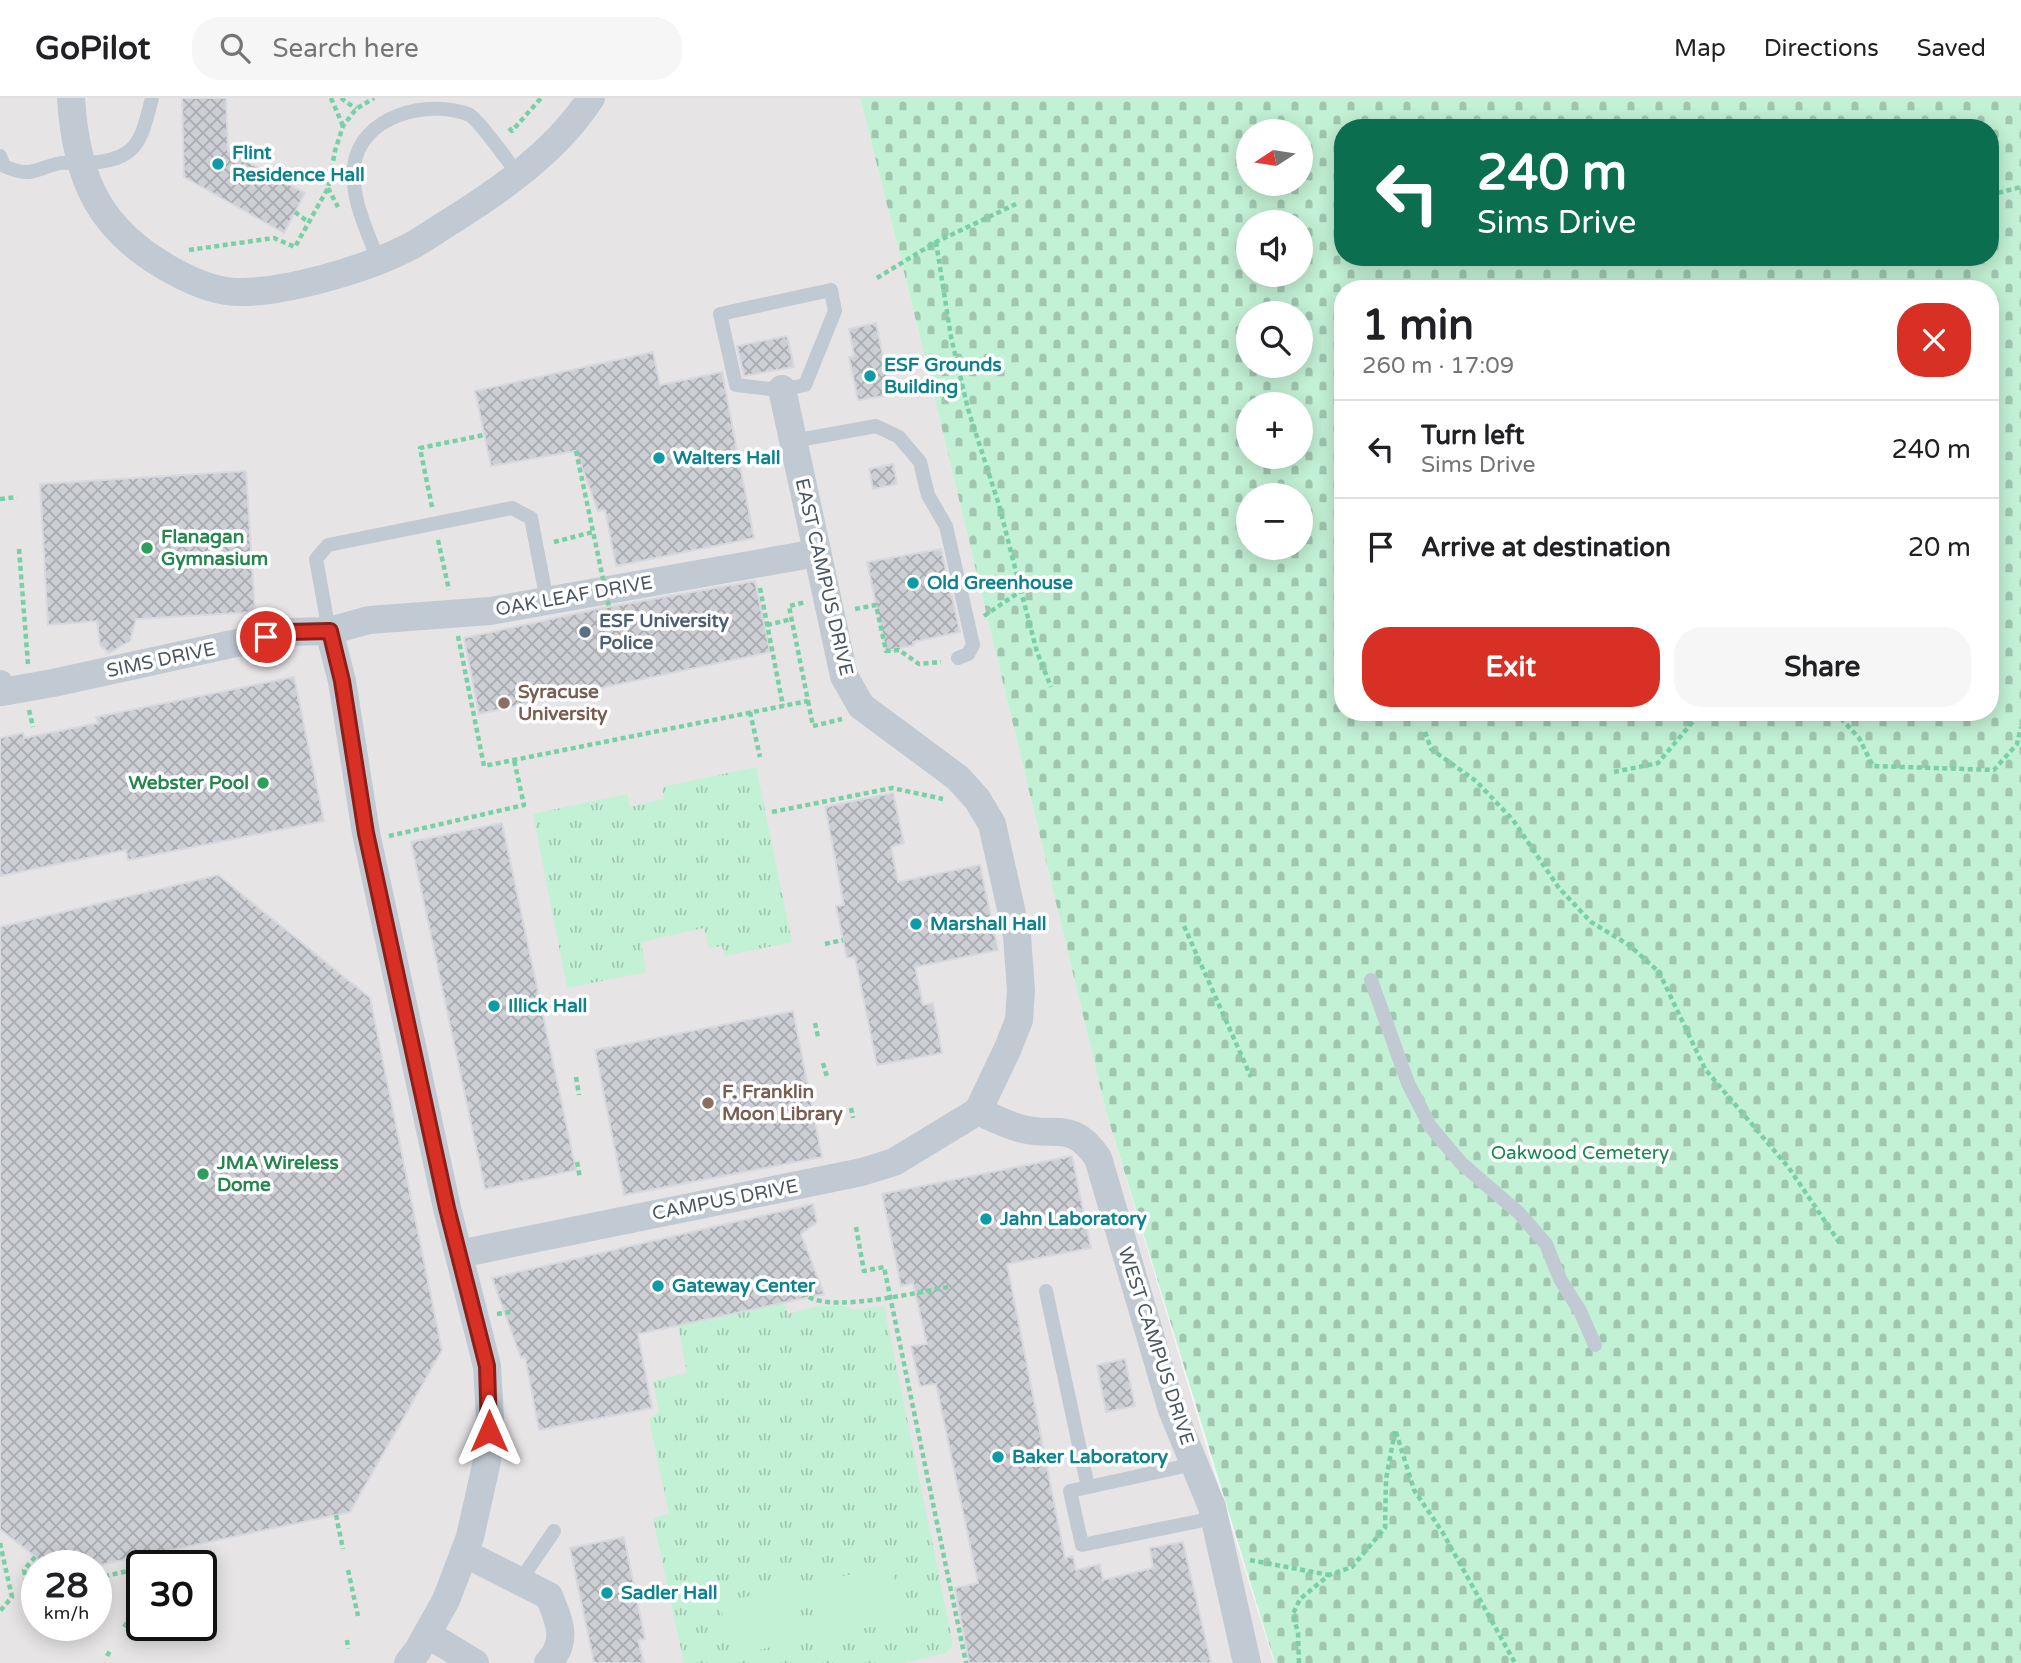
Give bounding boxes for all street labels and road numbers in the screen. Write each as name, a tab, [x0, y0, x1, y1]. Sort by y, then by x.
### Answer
street label: EAST CAMPUS DRIVE	[791, 476, 857, 678]
street label: OAK LEAF DRIVE	[494, 571, 654, 621]
street label: SIMS DRIVE	[105, 638, 217, 682]
street label: CAMPUS DRIVE	[650, 1175, 800, 1225]
street label: WEST CAMPUS DRIVE	[1114, 1244, 1198, 1448]

